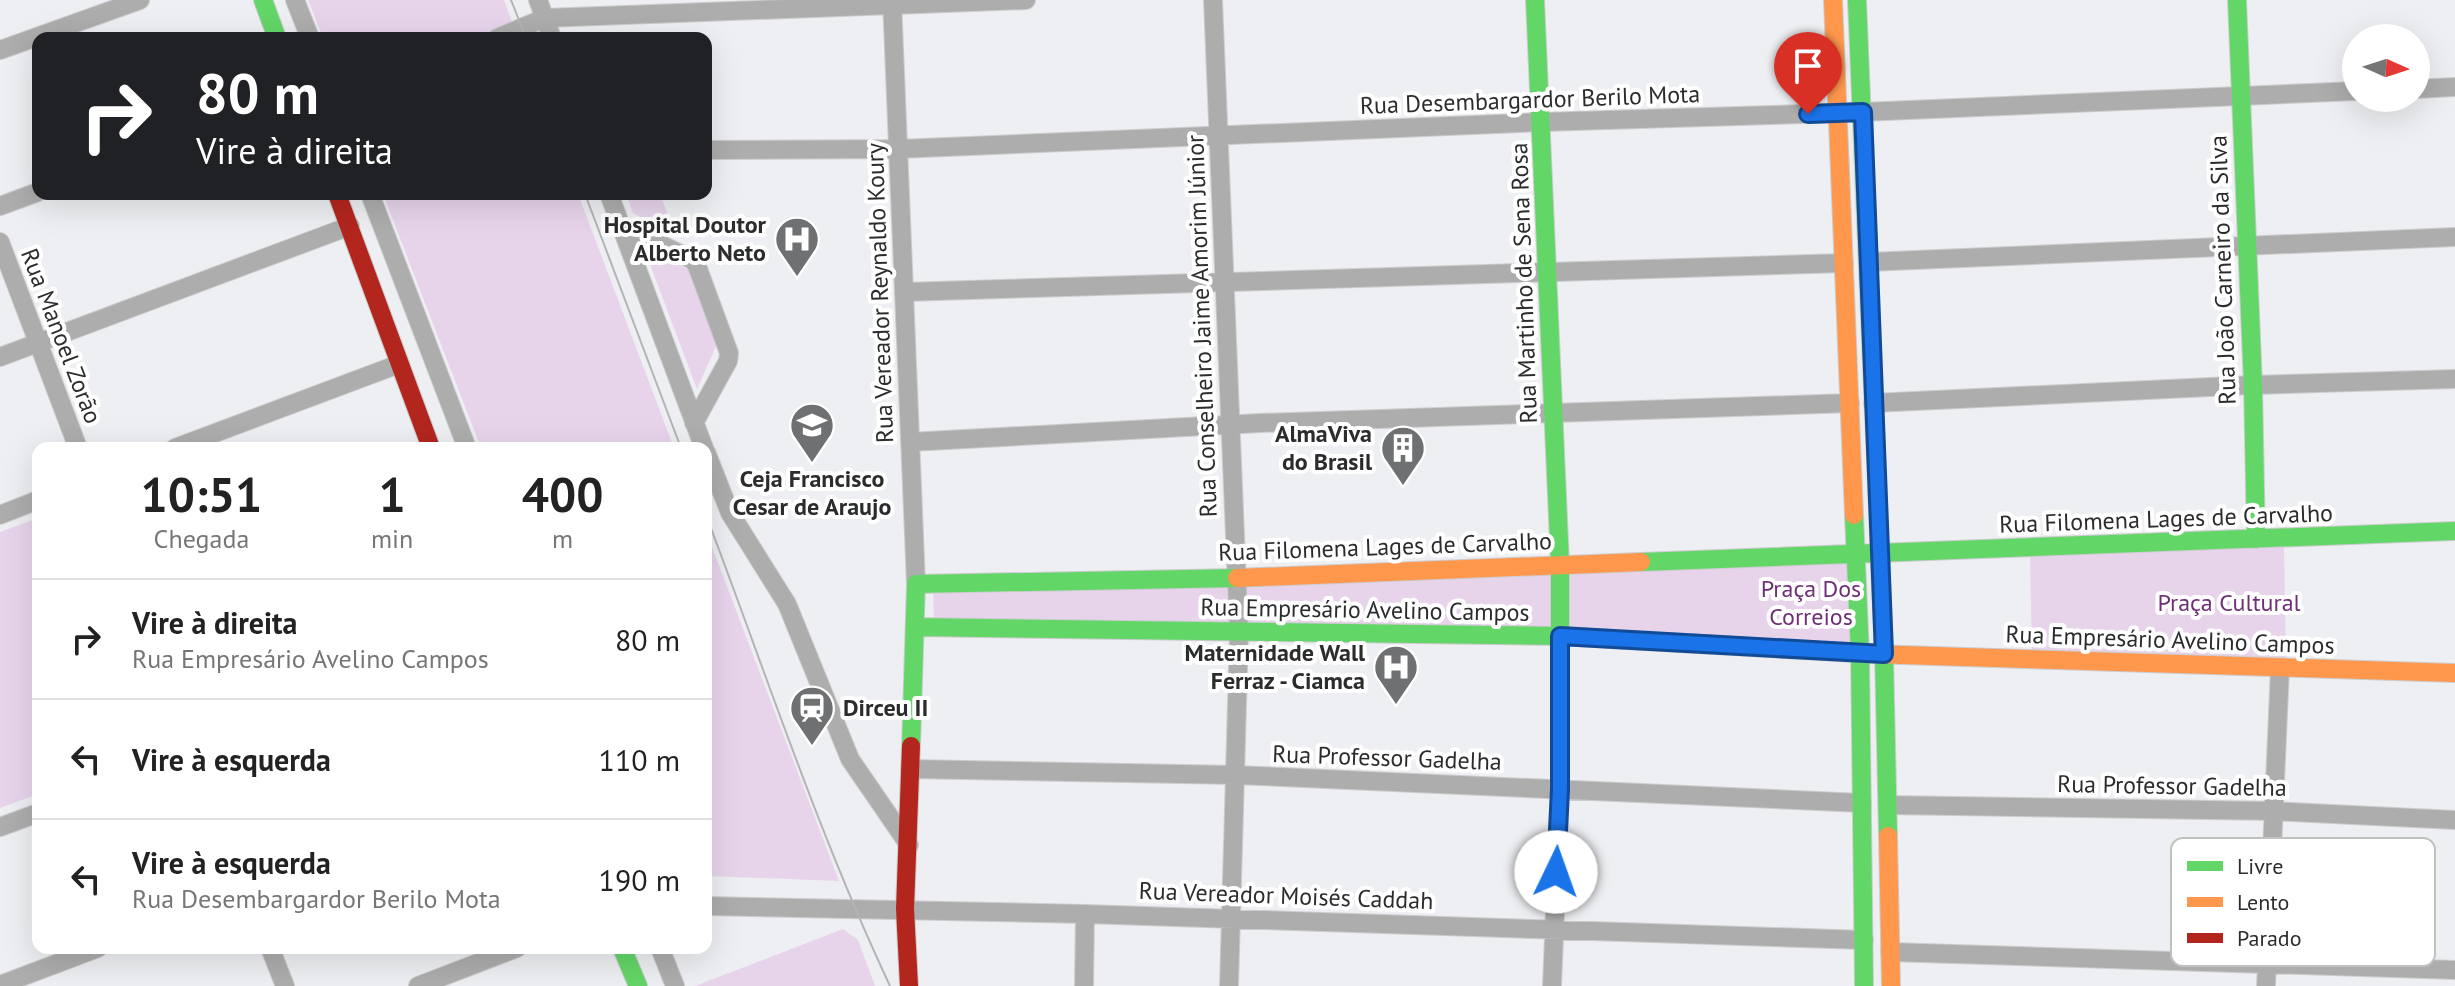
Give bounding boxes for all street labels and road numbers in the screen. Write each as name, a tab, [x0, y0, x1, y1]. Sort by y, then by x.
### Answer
street label: Rua Desembargardor Berilo Mota	[1359, 78, 1701, 121]
street label: Rua Conselheiro Jaime Amorim Júnior	[1179, 134, 1224, 518]
street label: Rua João Carneiro da Silva	[2202, 135, 2243, 405]
street label: Rua Vereador Reynaldo Koury	[859, 142, 900, 444]
street label: Rua Martinho de Sena Rosa	[1503, 142, 1544, 424]
street label: Rua Manoel Zorão	[14, 244, 109, 428]
street label: Rua Filomena Lages de Carvalho	[1999, 497, 2333, 540]
street label: Rua Filomena Lages de Carvalho	[1218, 525, 1552, 568]
street label: Rua Empresário Avelino Campos	[1200, 591, 1530, 628]
street label: Rua Empresário Avelino Campos	[2005, 618, 2335, 661]
street label: Rua Professor Gadelha	[1272, 738, 1502, 777]
street label: Rua Professor Gadelha	[2057, 768, 2287, 803]
street label: Rua Vereador Moisés Caddah	[1138, 875, 1434, 916]

